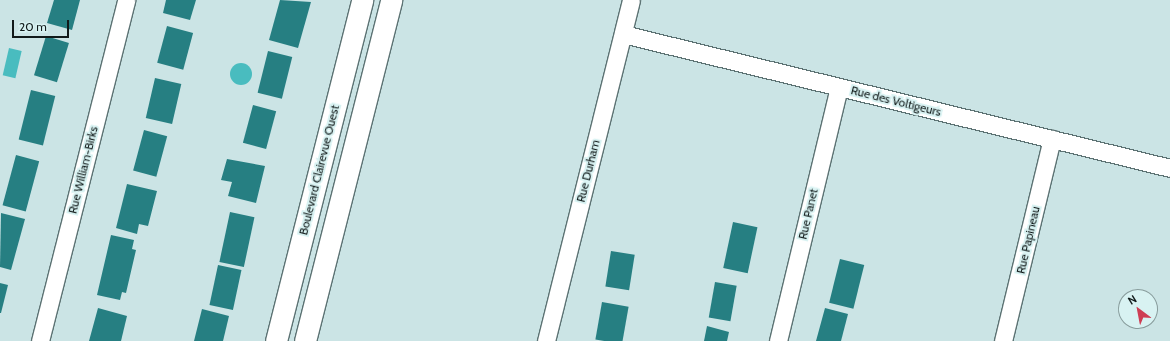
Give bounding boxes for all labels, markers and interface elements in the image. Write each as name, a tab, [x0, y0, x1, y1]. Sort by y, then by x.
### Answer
scale bar	[14, 12, 71, 38]
text: 20 m	[19, 19, 47, 34]
street label: Rue des Voltigeurs	[849, 83, 943, 119]
street label: Boulevard Clairevue Ouest	[296, 104, 342, 236]
street label: Rue William-Birks	[65, 125, 101, 215]
street label: Rue Durham	[573, 138, 603, 204]
street label: Rue Panet	[795, 187, 821, 241]
street label: Rue Papineau	[1013, 205, 1043, 275]
north arrow	[1118, 289, 1158, 329]
text: N	[1125, 292, 1139, 308]

